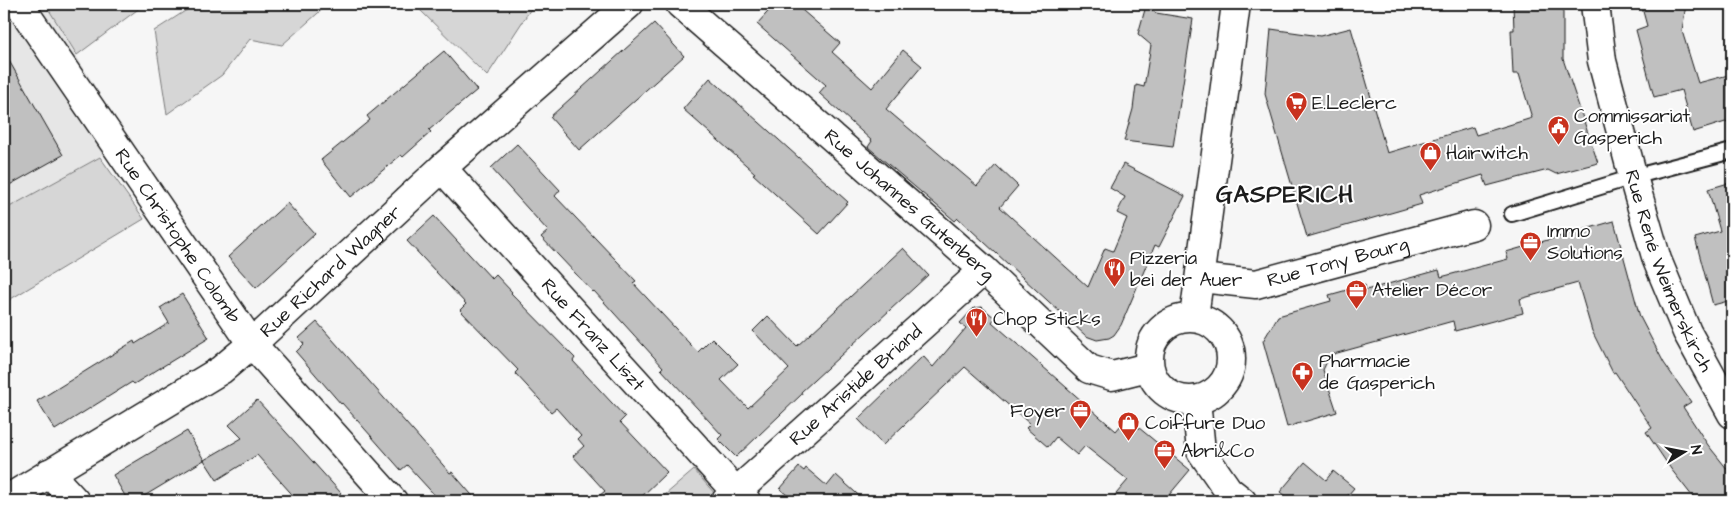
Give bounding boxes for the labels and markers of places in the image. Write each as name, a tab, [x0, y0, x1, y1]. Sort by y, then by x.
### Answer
place label: E.Leclerc	[1312, 90, 1397, 117]
supermarket icon: E.Leclerc	[1284, 91, 1308, 122]
place label: Commissariat Gasperich	[1574, 103, 1690, 152]
public building icon: Commissariat Gasperich	[1546, 115, 1570, 146]
place label: Hairwitch	[1446, 140, 1528, 167]
shop icon: Hairwitch	[1418, 141, 1442, 172]
place label: Immo Solutions	[1547, 218, 1623, 267]
office icon: Immo Solutions	[1519, 230, 1543, 261]
place label: Pizzeria bei der Auer	[1130, 245, 1243, 294]
restaurant icon: Pizzeria bei der Auer	[1102, 257, 1126, 288]
place label: Atelier Décor	[1372, 277, 1493, 304]
office icon: Atelier Décor	[1344, 278, 1368, 309]
place label: Chop Sticks	[993, 306, 1101, 333]
restaurant icon: Chop Sticks	[965, 307, 989, 338]
place label: Pharmacie de Gasperich	[1319, 348, 1435, 397]
pharmacy icon: Pharmacie de Gasperich	[1291, 360, 1315, 391]
place label: Foyer	[1010, 398, 1066, 426]
office icon: Foyer	[1069, 399, 1093, 430]
place label: Coiffure Duo	[1145, 410, 1266, 437]
shop icon: Coiffure Duo	[1117, 411, 1141, 442]
place label: Abri&Co	[1181, 438, 1254, 465]
office icon: Abri&Co	[1153, 439, 1177, 470]

